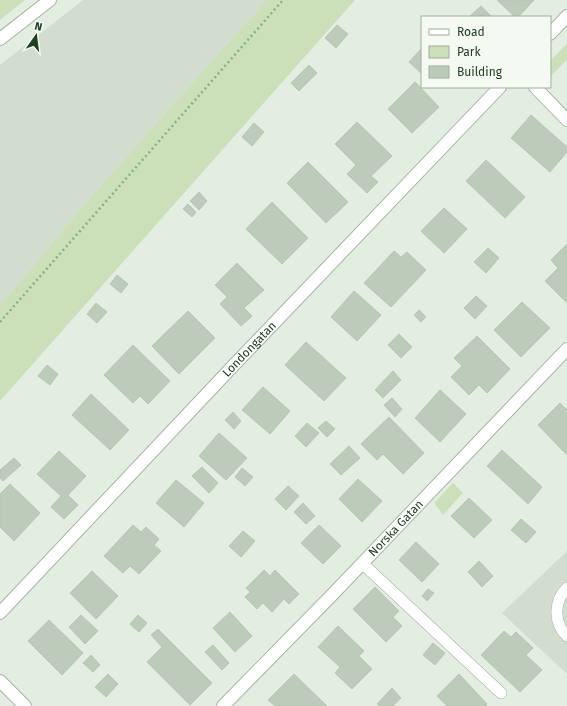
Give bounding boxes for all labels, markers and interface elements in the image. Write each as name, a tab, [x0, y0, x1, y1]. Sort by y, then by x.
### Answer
north arrow	[16, 16, 56, 56]
legend	[421, 16, 551, 88]
text: N	[33, 20, 43, 34]
text: Road	[457, 25, 485, 39]
text: Park	[457, 45, 481, 59]
text: Building	[457, 65, 503, 79]
street label: Londongatan	[220, 318, 279, 380]
street label: Norska Gatan	[366, 497, 426, 559]

